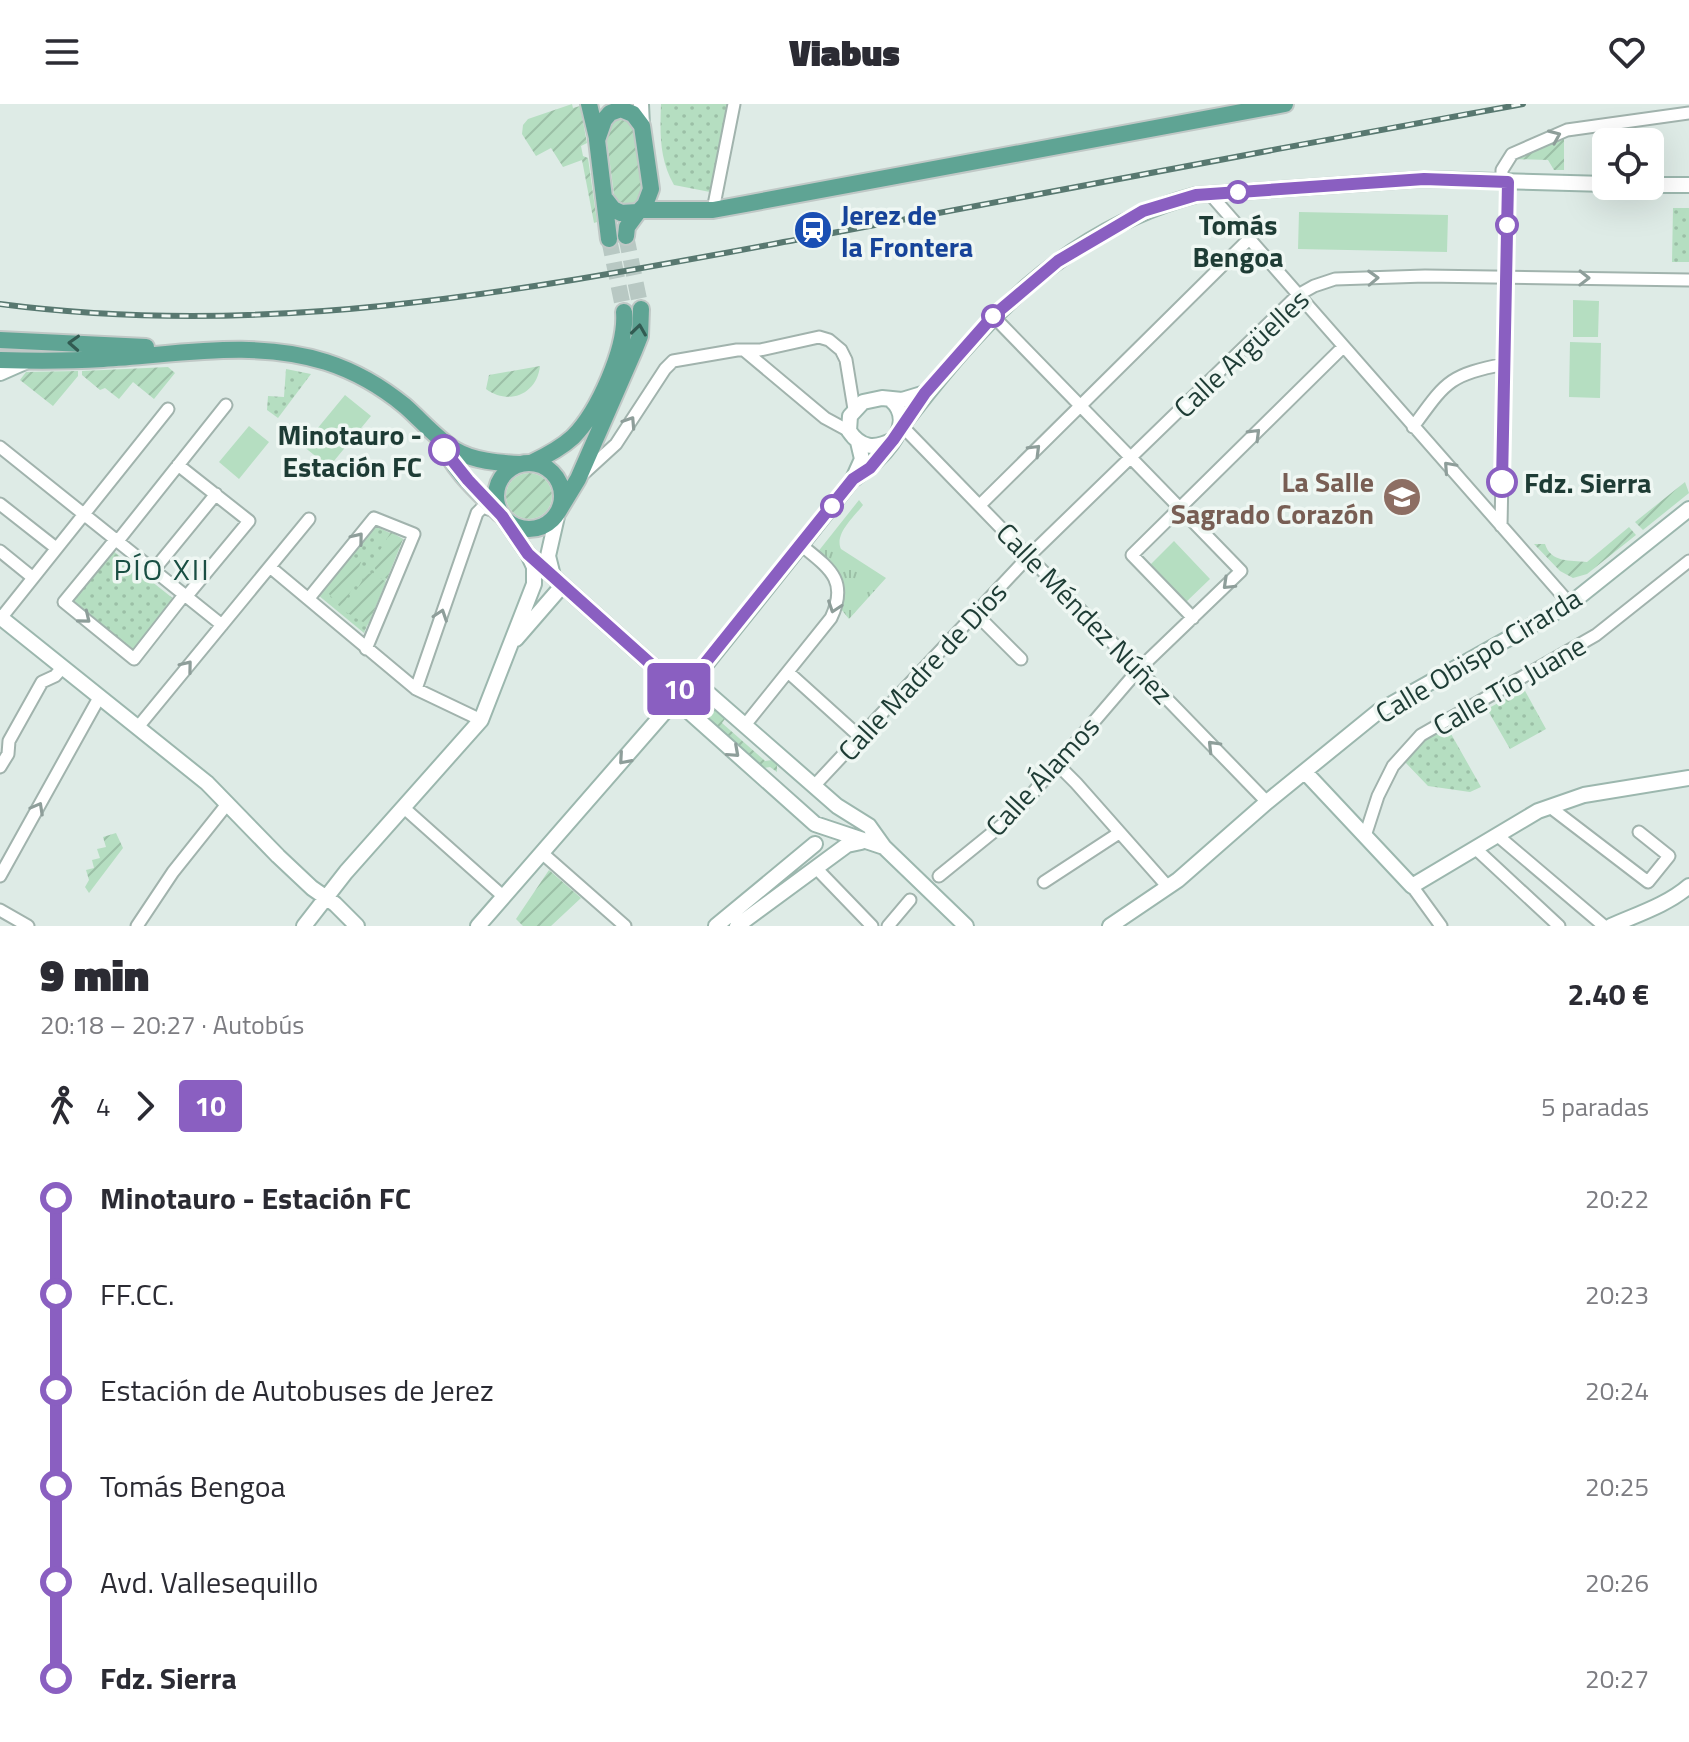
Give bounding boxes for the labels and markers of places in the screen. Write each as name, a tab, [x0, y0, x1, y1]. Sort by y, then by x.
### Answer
marker: Tomás Bengoa	[1227, 181, 1249, 203]
place label: Jerez de la Frontera	[841, 193, 973, 268]
place label: Tomás Bengoa	[1193, 203, 1283, 278]
station icon: Jerez de la Frontera	[792, 209, 834, 251]
unlabelled marker	[1496, 214, 1518, 236]
unlabelled marker	[982, 305, 1004, 327]
place label: Minotauro - Estación FC	[277, 413, 422, 488]
marker: Minotauro - Estación FC	[429, 435, 459, 465]
place label: La Salle Sagrado Corazón	[1171, 460, 1374, 535]
place label: Fdz. Sierra	[1524, 461, 1652, 504]
marker: Fdz. Sierra	[1487, 467, 1517, 497]
school or university icon: La Salle Sagrado Corazón	[1381, 476, 1423, 518]
unlabelled marker	[821, 495, 843, 517]

